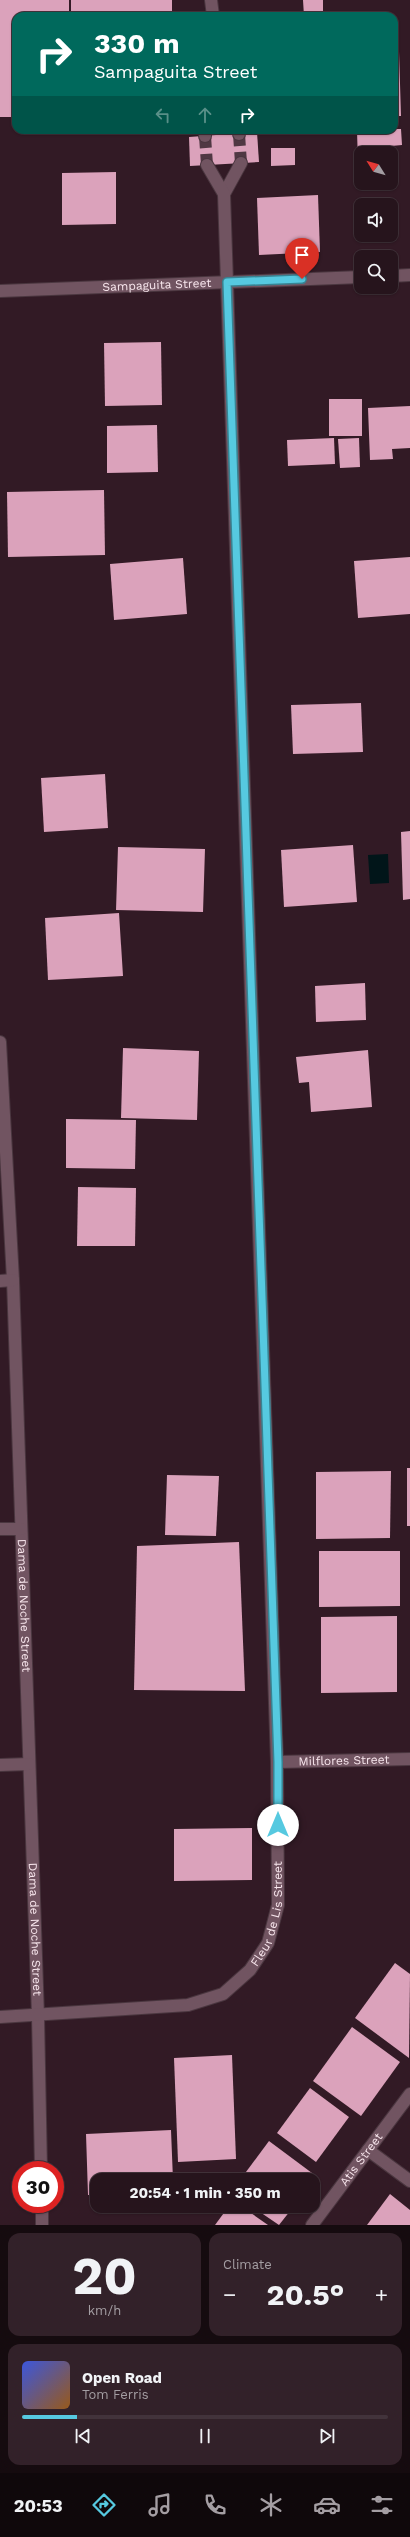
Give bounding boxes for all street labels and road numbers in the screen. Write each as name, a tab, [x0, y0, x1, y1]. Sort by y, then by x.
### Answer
street label: Sampaguita Street	[102, 276, 212, 294]
street label: Dama de Noche Street	[15, 1539, 33, 1672]
street label: Milflores Street	[298, 1752, 390, 1769]
street label: Fleur de Lis Street	[247, 1861, 285, 1969]
street label: Dama de Noche Street	[26, 1862, 44, 1996]
street label: Atis Street	[337, 2130, 385, 2188]

